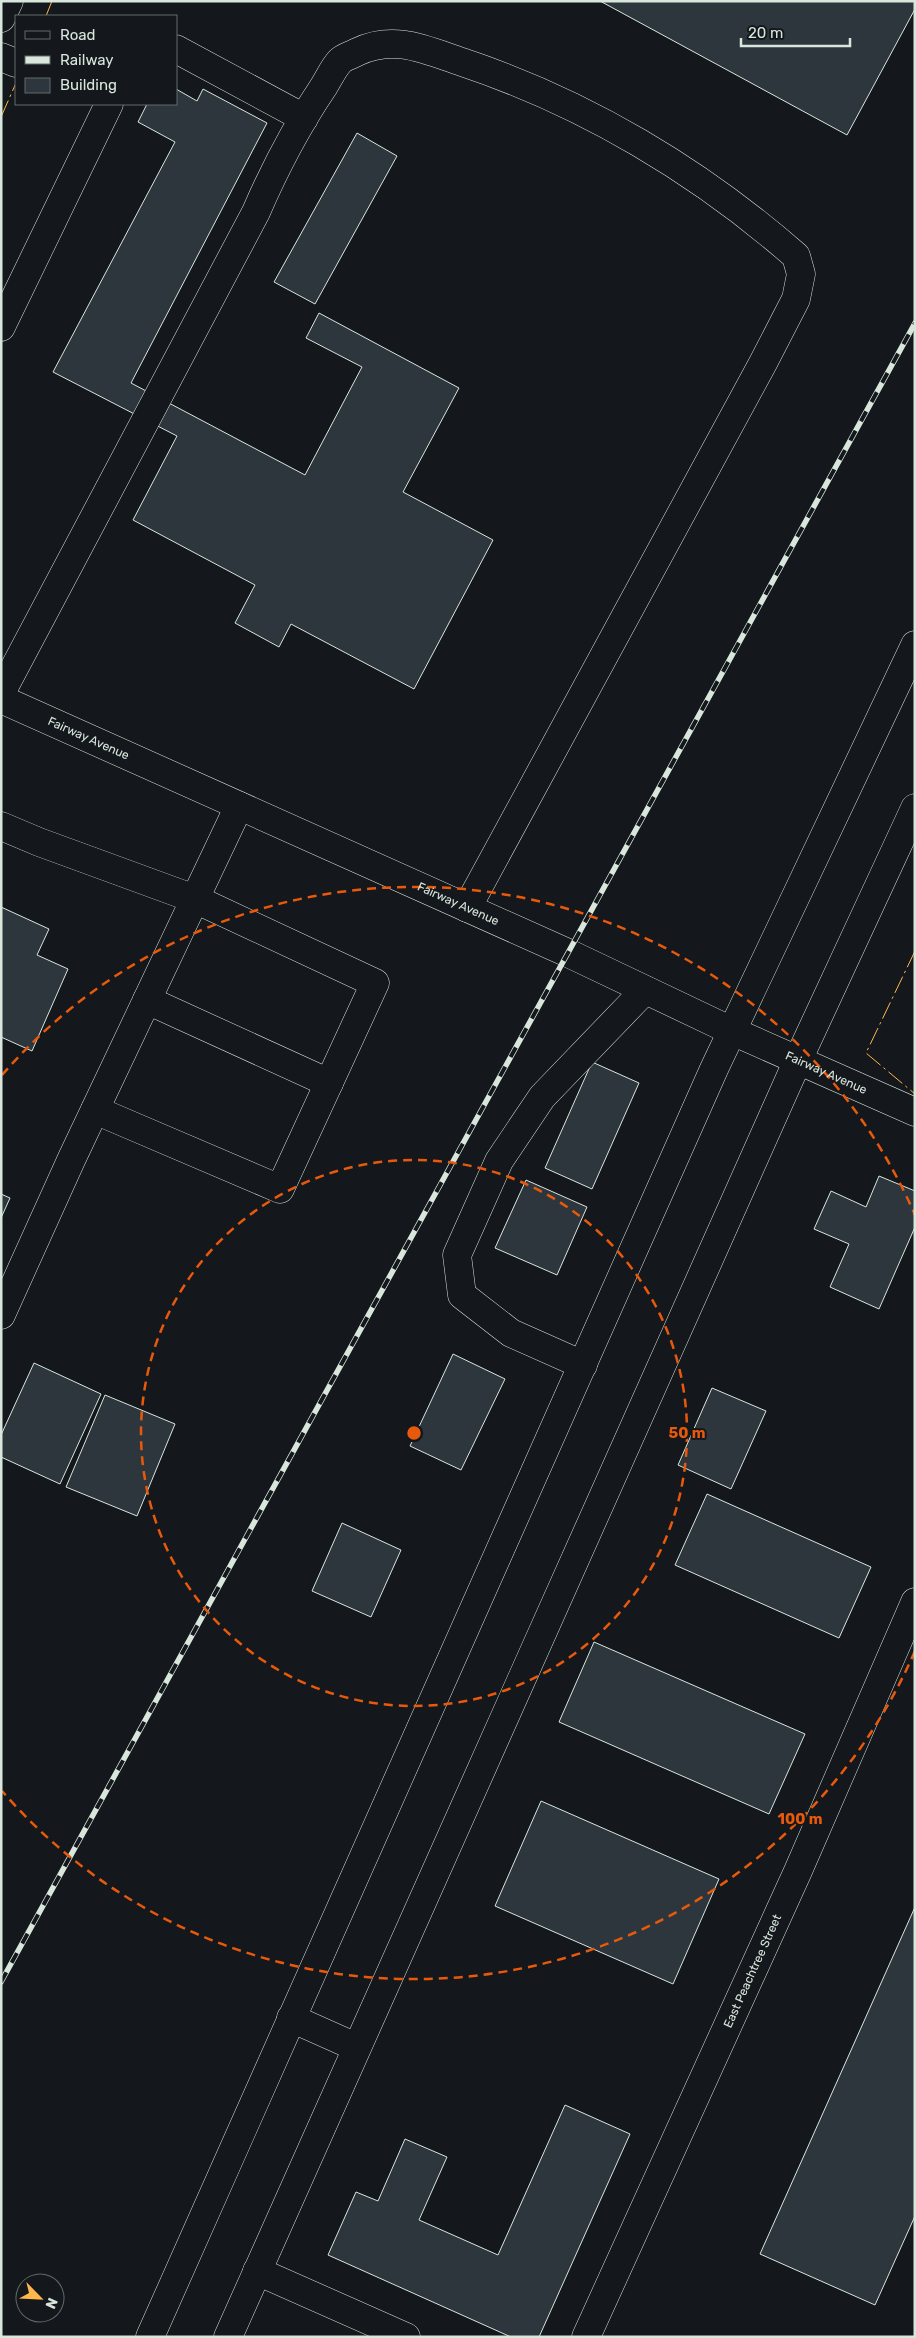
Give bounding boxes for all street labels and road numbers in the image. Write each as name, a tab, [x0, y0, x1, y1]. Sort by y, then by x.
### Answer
street label: Fairway Avenue	[46, 714, 132, 763]
street label: Fairway Avenue	[415, 879, 501, 928]
street label: Fairway Avenue	[783, 1049, 869, 1097]
street label: East Peachtree Street	[721, 1912, 784, 2030]

